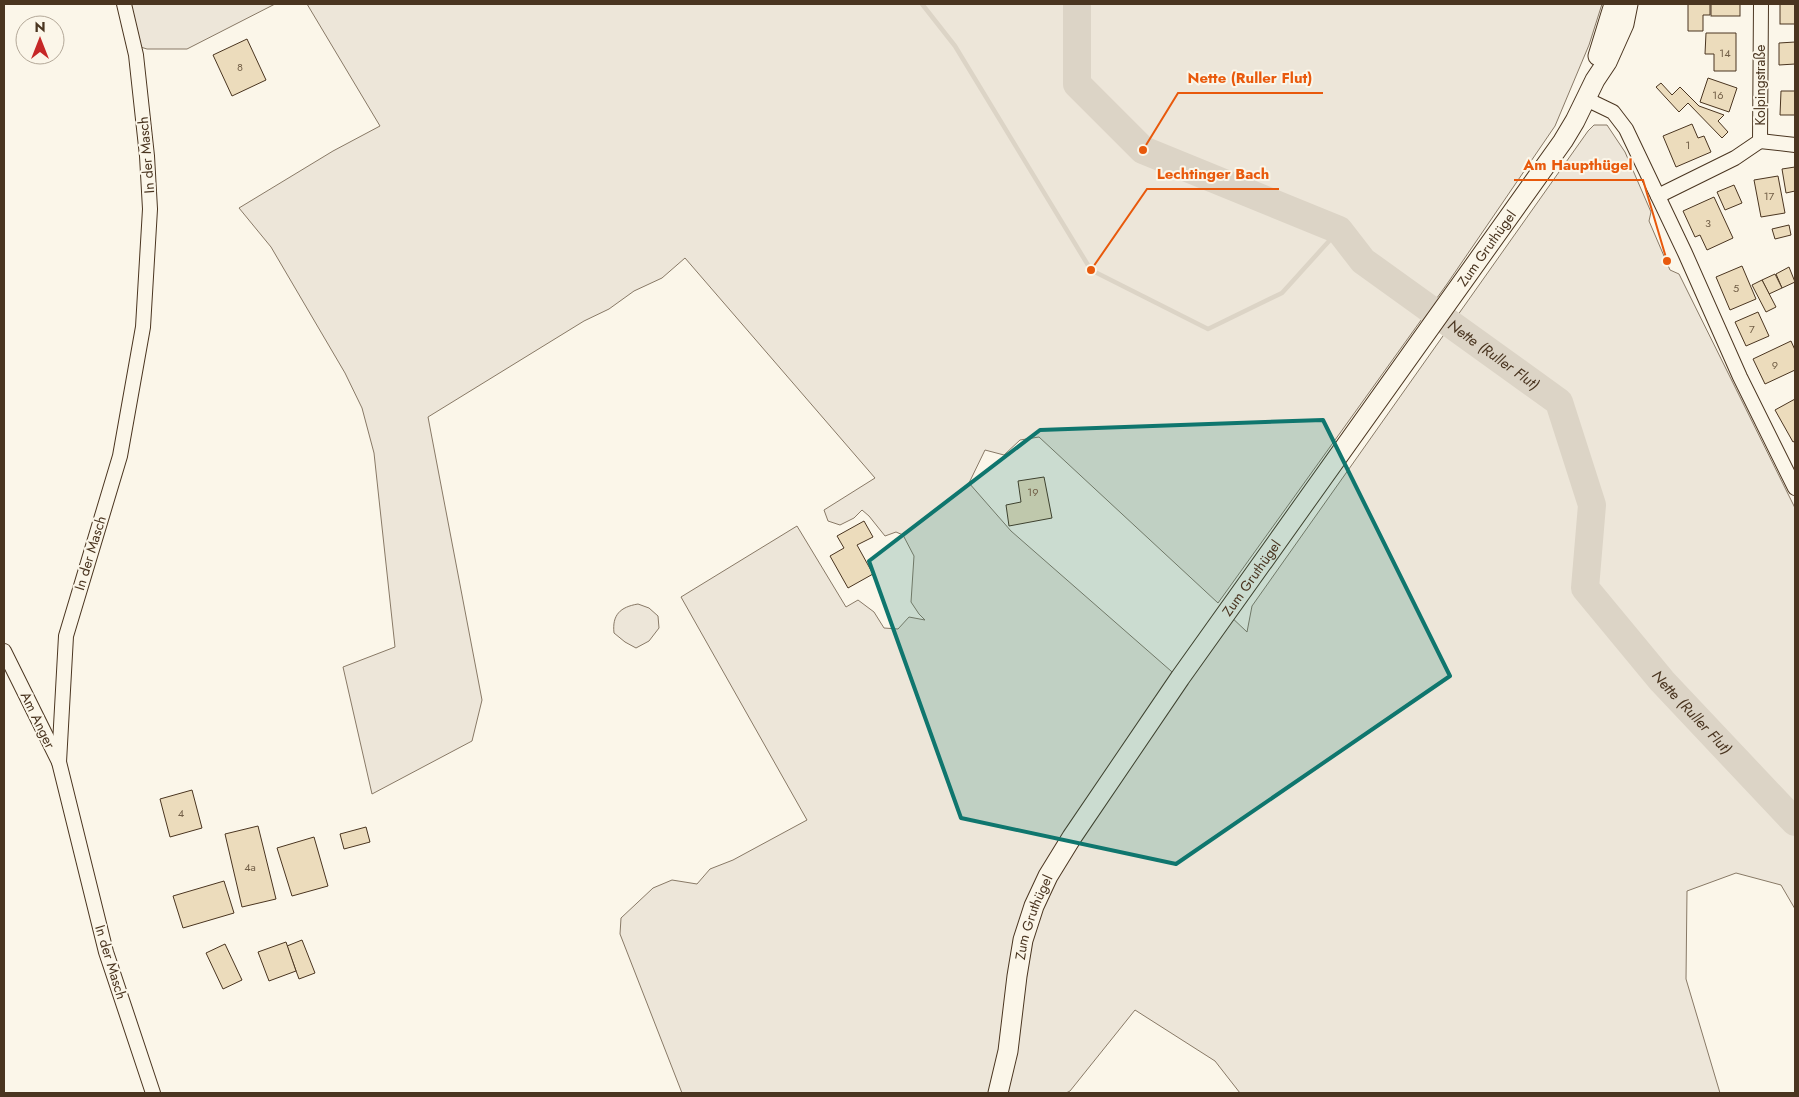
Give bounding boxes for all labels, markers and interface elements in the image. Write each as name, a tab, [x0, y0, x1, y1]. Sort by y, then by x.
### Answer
north arrow	[15, 15, 65, 65]
text: N	[34, 17, 46, 37]
house number: 14	[1719, 45, 1731, 61]
street label: Kolpingstraße	[1750, 45, 1770, 125]
house number: 8	[237, 59, 243, 75]
callout: Nette (Ruller Flut)	[1178, 63, 1323, 93]
text: Nette (Ruller Flut)	[1188, 67, 1312, 89]
house number: 16	[1712, 87, 1724, 103]
street label: In der Masch	[133, 116, 159, 194]
house number: 1	[1686, 137, 1690, 153]
callout: Am Haupthügel	[1514, 150, 1643, 180]
text: Am Haupthügel	[1522, 154, 1633, 176]
callout: Lechtinger Bach	[1147, 159, 1279, 189]
text: Lechtinger Bach	[1157, 163, 1269, 185]
house number: 17	[1764, 188, 1775, 204]
street label: Zum Gruthügel	[1453, 206, 1521, 290]
house number: 3	[1705, 215, 1711, 231]
house number: 5	[1733, 280, 1739, 296]
water label: Nette (Ruller Flut)	[1443, 314, 1544, 395]
house number: 7	[1749, 321, 1755, 337]
house number: 9	[1772, 357, 1778, 373]
house number: 19	[1027, 484, 1039, 500]
street label: In der Masch	[69, 513, 111, 593]
street label: Zum Gruthügel	[1217, 536, 1285, 620]
water label: Nette (Ruller Flut)	[1647, 666, 1737, 759]
street label: Am Anger	[16, 688, 60, 752]
house number: 4	[178, 805, 185, 821]
house number: 4a	[244, 859, 256, 875]
street label: Zum Gruthügel	[1010, 871, 1057, 961]
street label: In der Masch	[90, 922, 132, 1002]

